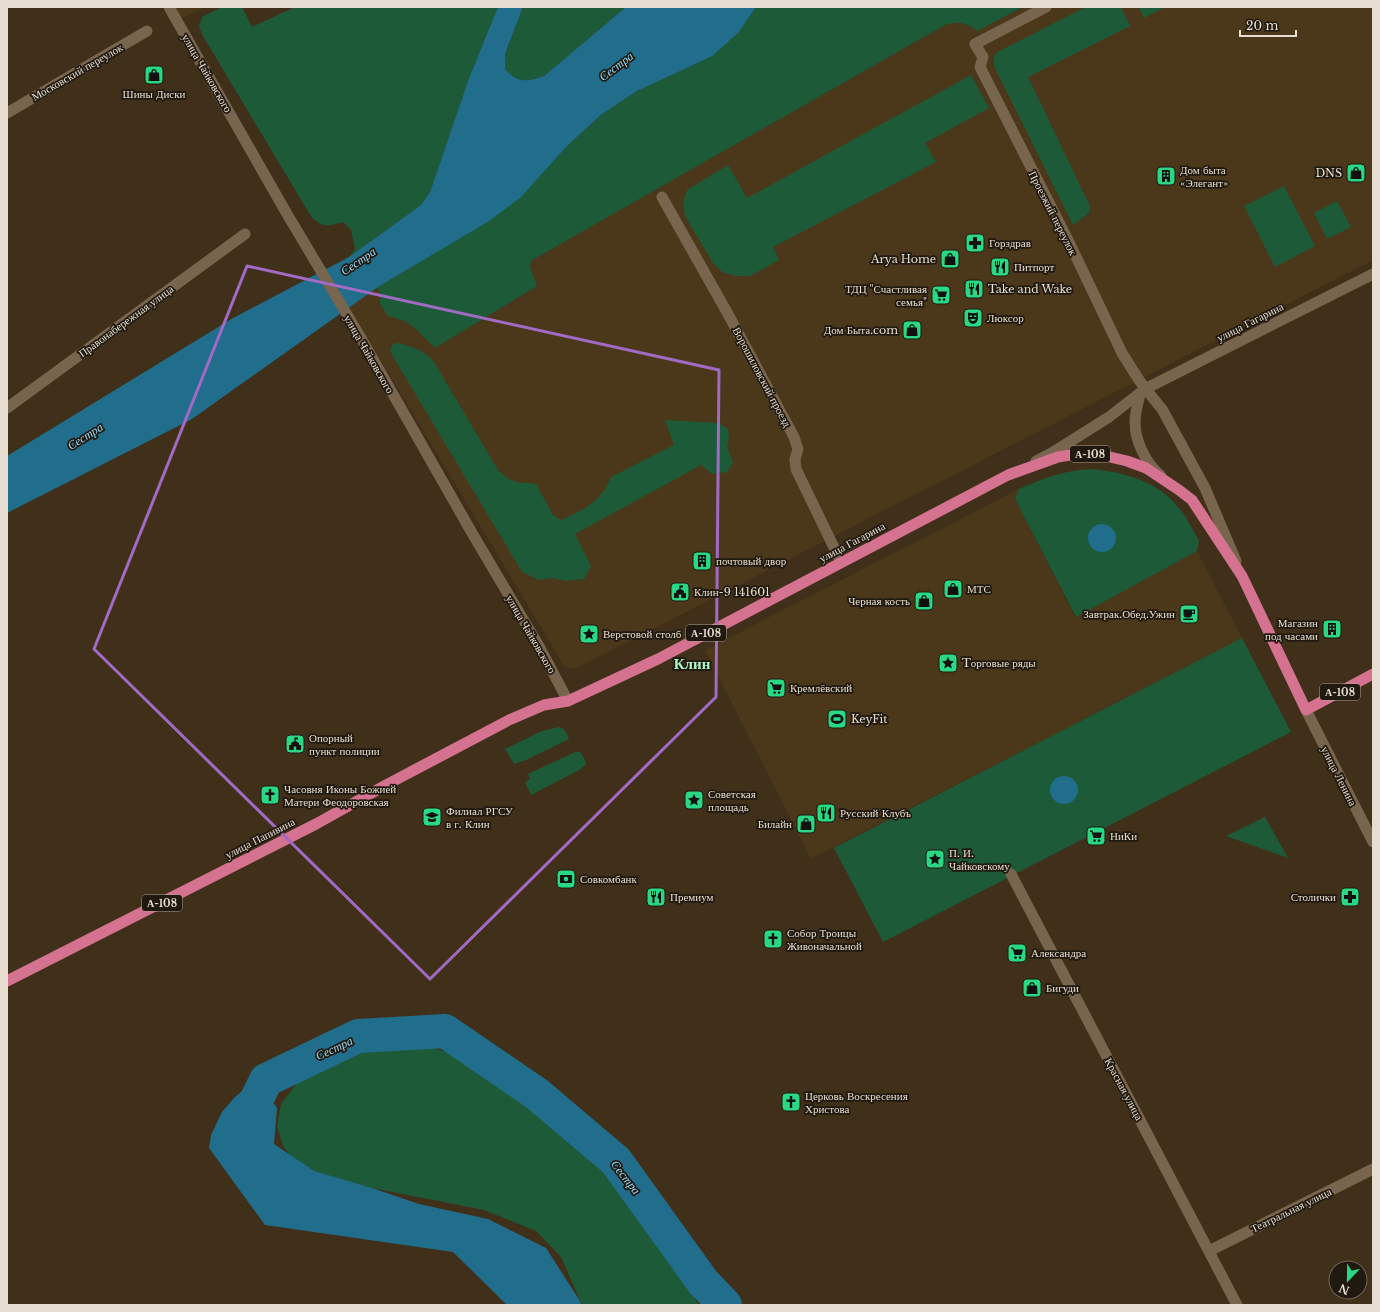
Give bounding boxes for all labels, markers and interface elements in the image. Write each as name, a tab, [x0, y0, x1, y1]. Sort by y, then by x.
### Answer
scale bar	[1240, 12, 1296, 38]
text: 20 m	[1246, 18, 1278, 33]
street label: улица Чайковского	[179, 31, 235, 115]
street label: Московский переулок	[29, 40, 126, 104]
water label: Сестра	[596, 48, 636, 84]
shop icon: Шины Диски	[143, 64, 165, 86]
place label: Шины Диски	[123, 87, 186, 101]
shop icon: DNS	[1345, 162, 1367, 184]
place label: Дом быта «Элегант»	[1180, 163, 1228, 190]
building icon: Дом быта «Элегант»	[1155, 165, 1177, 187]
place label: DNS	[1315, 166, 1342, 180]
street label: Проезжий переулок	[1026, 168, 1081, 258]
pharmacy icon: Горздрав	[964, 232, 986, 254]
place label: Горздрав	[989, 236, 1031, 250]
water label: Сестра	[338, 244, 378, 278]
shop icon: Arya Home	[939, 248, 961, 270]
place label: Arya Home	[870, 252, 936, 266]
restaurant icon: Питпорт	[989, 256, 1011, 278]
place label: Питпорт	[1014, 260, 1054, 274]
restaurant icon: Take and Wake	[963, 278, 985, 300]
street label: Правонабережная улица	[76, 282, 176, 360]
place label: ТДЦ "Счастливая семья"	[845, 282, 927, 309]
place label: Take and Wake	[988, 282, 1072, 296]
supermarket icon: ТДЦ "Счастливая семья"	[930, 284, 952, 306]
street label: улица Гагарина	[1214, 299, 1286, 345]
theatre icon: Люксор	[962, 307, 984, 329]
place label: Люксор	[987, 311, 1024, 325]
street label: улица Чайковского	[341, 312, 397, 396]
shop icon: Дом Быта.com	[901, 319, 923, 341]
place label: Дом Быта.com	[824, 323, 898, 337]
street label: Ворошиловский проезд	[730, 325, 794, 430]
water label: Сестра	[64, 419, 106, 453]
road number: А-108	[1070, 446, 1110, 462]
street label: улица Гагарина	[817, 519, 888, 565]
building icon: почтовый двор	[691, 550, 713, 572]
place label: почтовый двор	[716, 554, 787, 568]
shop icon: МТС	[942, 578, 964, 600]
public building icon: Клин-9 141601	[669, 581, 691, 603]
place label: МТС	[967, 582, 991, 596]
place label: Клин-9 141601	[694, 585, 770, 599]
shop icon: Черная кость	[913, 590, 935, 612]
street label: улица Чайковского	[503, 592, 559, 676]
place label: Черная кость	[848, 594, 910, 608]
cafe icon: Завтрак.Обед.Ужин	[1178, 603, 1200, 625]
place label: Завтрак.Обед.Ужин	[1083, 607, 1175, 621]
place label: Магазин под часами	[1265, 616, 1318, 643]
building icon: Магазин под часами	[1321, 618, 1343, 640]
place icon: Верстовой столб	[578, 623, 600, 645]
road number: А-108	[686, 625, 726, 641]
place label: Верстовой столб	[603, 627, 682, 641]
place icon: Tорговые ряды	[937, 652, 959, 674]
district label: Клин	[674, 654, 711, 673]
place label: Tорговые ряды	[962, 656, 1036, 670]
supermarket icon: Кремлёвский	[765, 677, 787, 699]
place label: Кремлёвский	[790, 681, 852, 695]
road number: А-108	[1320, 684, 1360, 700]
sports icon: KeyFit	[826, 708, 848, 730]
place label: KeyFit	[851, 712, 888, 726]
place label: Опорный пункт полиции	[309, 731, 380, 758]
public building icon: Опорный пункт полиции	[284, 733, 306, 755]
street label: улица Ленина	[1318, 744, 1360, 808]
place label: Часовня Иконы Божией Матери Феодоровская	[284, 782, 396, 809]
church icon: Часовня Иконы Божией Матери Феодоровская	[259, 784, 281, 806]
place label: Советская площадь	[708, 787, 756, 814]
place icon: Советская площадь	[683, 789, 705, 811]
restaurant icon: Русский Клубъ	[815, 802, 837, 824]
place label: Филиал РГСУ в г. Клин	[446, 804, 513, 831]
school or university icon: Филиал РГСУ в г. Клин	[421, 806, 443, 828]
place label: Русский Клубъ	[840, 806, 911, 820]
shop icon: Билайн	[795, 813, 817, 835]
street label: улица Папивина	[223, 814, 297, 862]
place label: Билайн	[758, 817, 792, 831]
supermarket icon: НиКи	[1085, 825, 1107, 847]
place label: НиКи	[1110, 829, 1137, 843]
place label: П. И. Чайковскому	[949, 846, 1010, 873]
place icon: П. И. Чайковскому	[924, 848, 946, 870]
bank icon: Совкомбанк	[555, 868, 577, 890]
place label: Совкомбанк	[580, 872, 637, 886]
restaurant icon: Премиум	[645, 886, 667, 908]
pharmacy icon: Столички	[1339, 886, 1361, 908]
place label: Премиум	[670, 890, 714, 904]
place label: Столички	[1291, 890, 1336, 904]
road number: А-108	[142, 895, 182, 911]
place label: Собор Троицы Живоначальной	[787, 926, 862, 953]
church icon: Собор Троицы Живоначальной	[762, 928, 784, 950]
supermarket icon: Александра	[1006, 942, 1028, 964]
place label: Александра	[1031, 946, 1086, 960]
shop icon: Бигуди	[1021, 977, 1043, 999]
place label: Бигуди	[1046, 981, 1079, 995]
water label: Сестра	[313, 1033, 355, 1063]
street label: Красная улица	[1102, 1055, 1146, 1123]
place label: Церковь Воскресения Христова	[805, 1089, 908, 1116]
church icon: Церковь Воскресения Христова	[780, 1091, 802, 1113]
water label: Сестра	[608, 1157, 644, 1197]
street label: Театральная улица	[1248, 1184, 1334, 1236]
north arrow	[1328, 1260, 1368, 1300]
text: N	[1336, 1281, 1352, 1298]

